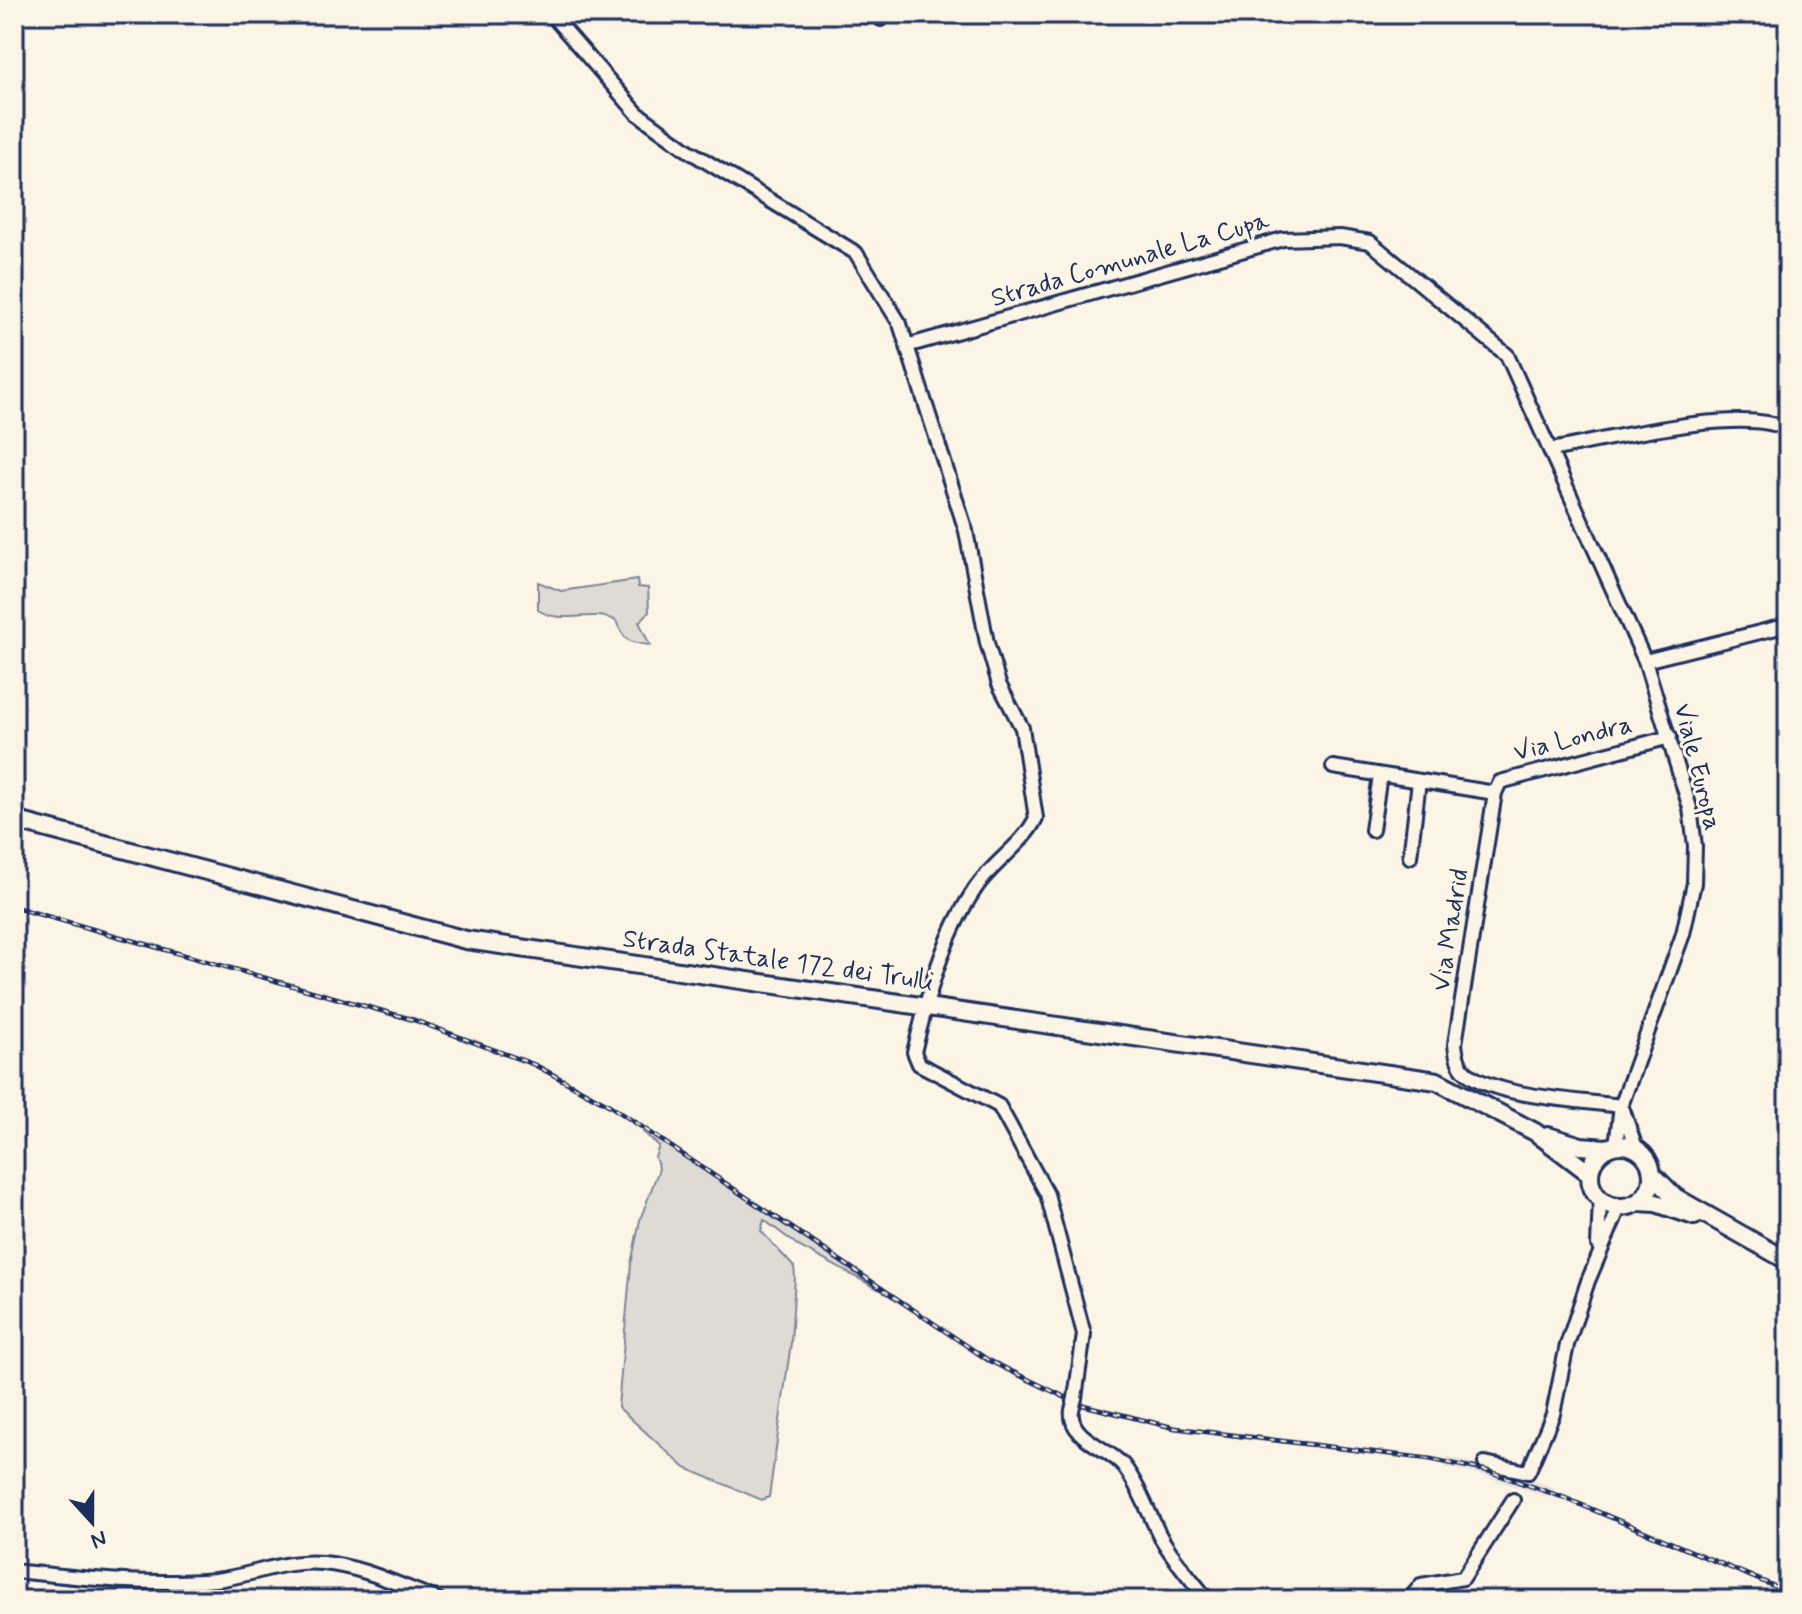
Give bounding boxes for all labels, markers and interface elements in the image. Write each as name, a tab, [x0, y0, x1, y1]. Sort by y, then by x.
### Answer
street label: Strada Comunale La Cupa	[987, 204, 1273, 316]
street label: Viale Europa	[1665, 700, 1729, 834]
street label: Via Londra	[1510, 708, 1636, 770]
street label: Via Madrid	[1425, 866, 1477, 994]
street label: Strada Statale 172 dei Trulli	[620, 922, 936, 1000]
north arrow	[52, 1482, 132, 1562]
text: N	[87, 1523, 110, 1555]

